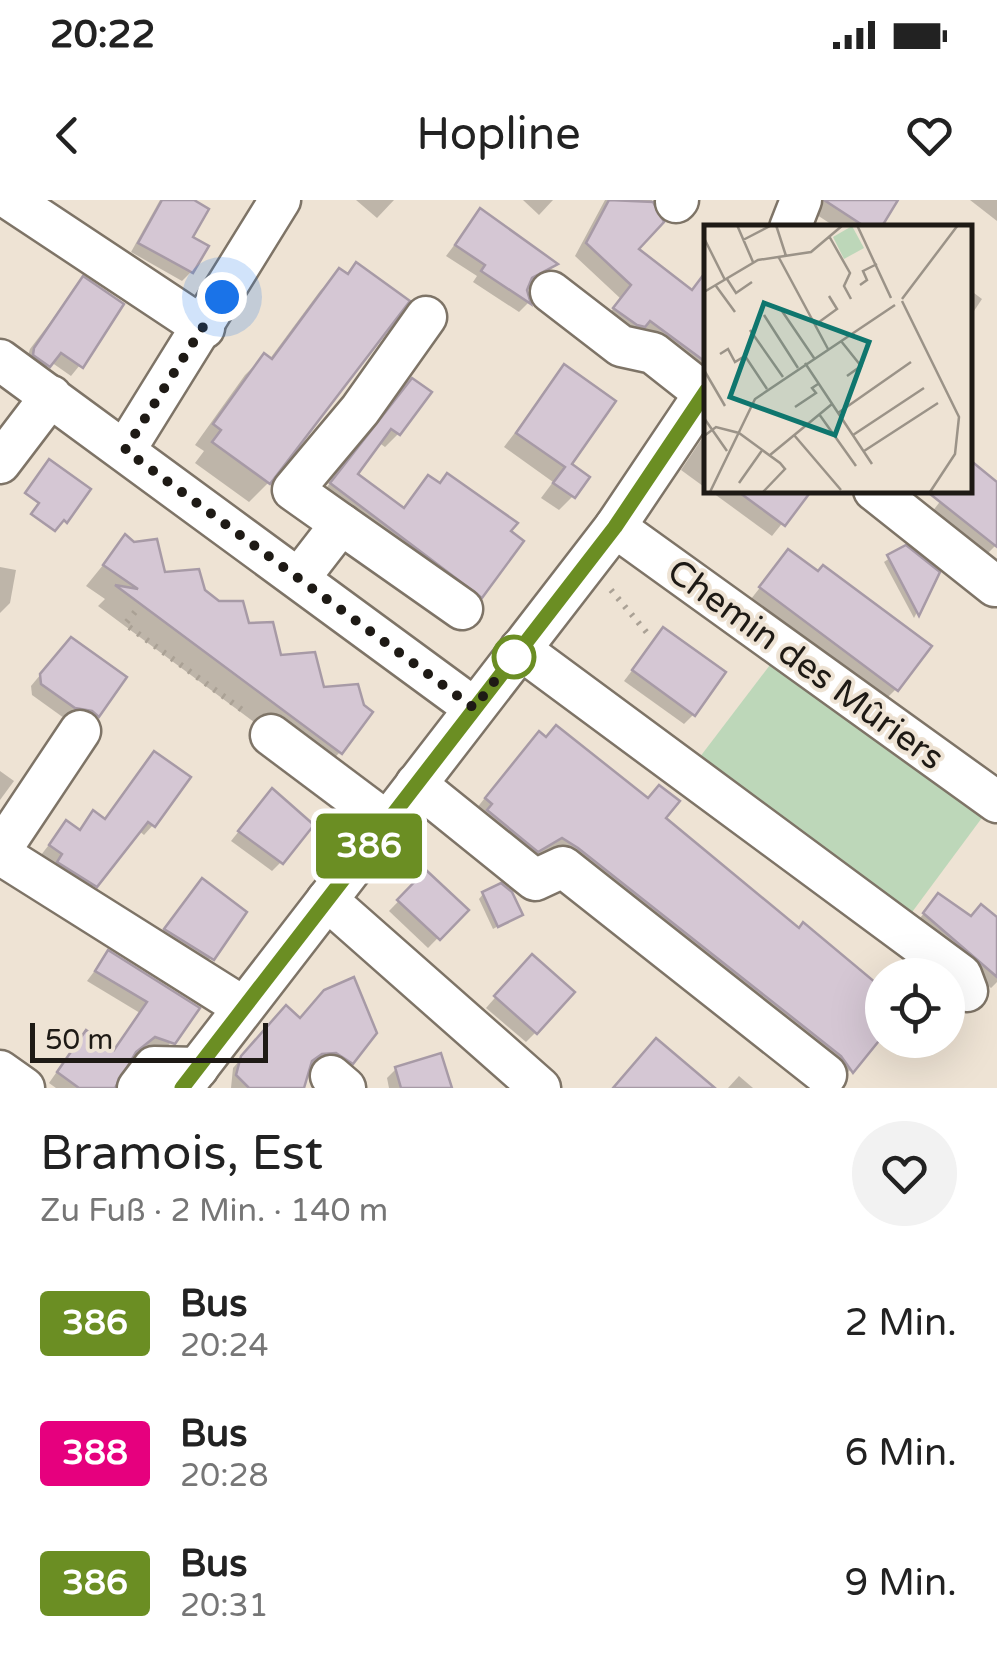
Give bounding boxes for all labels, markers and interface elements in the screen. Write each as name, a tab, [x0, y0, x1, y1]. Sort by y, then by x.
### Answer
text: 20:22	[50, 12, 155, 58]
icon: back	[40, 108, 95, 163]
text: Hopline	[416, 108, 581, 162]
icon: heart	[902, 108, 957, 163]
inset map	[704, 225, 972, 492]
your location	[197, 272, 247, 322]
street label: Chemin des Mûriers	[659, 550, 952, 779]
unlabelled marker	[493, 636, 535, 678]
line badge: 386	[312, 814, 426, 878]
text: 386	[336, 825, 402, 867]
map controls	[865, 958, 965, 1058]
button: locate	[865, 958, 965, 1058]
scale bar	[30, 1018, 268, 1063]
text: 50 m	[45, 1023, 113, 1057]
button: heart	[852, 1121, 957, 1226]
text: Bramois, Est	[40, 1125, 323, 1183]
text: Zu Fuß · 2 Min. · 140 m	[40, 1192, 388, 1230]
text: Bus	[180, 1281, 247, 1327]
text: 2 Min.	[844, 1300, 957, 1346]
text: 386	[62, 1302, 128, 1344]
text: 20:24	[180, 1327, 269, 1365]
text: Bus	[180, 1411, 247, 1457]
text: 6 Min.	[844, 1430, 957, 1476]
text: 388	[62, 1432, 128, 1474]
text: 20:28	[180, 1457, 269, 1495]
text: Bus	[180, 1541, 247, 1587]
text: 9 Min.	[844, 1560, 957, 1606]
text: 386	[62, 1562, 128, 1604]
text: 20:31	[180, 1587, 269, 1625]

